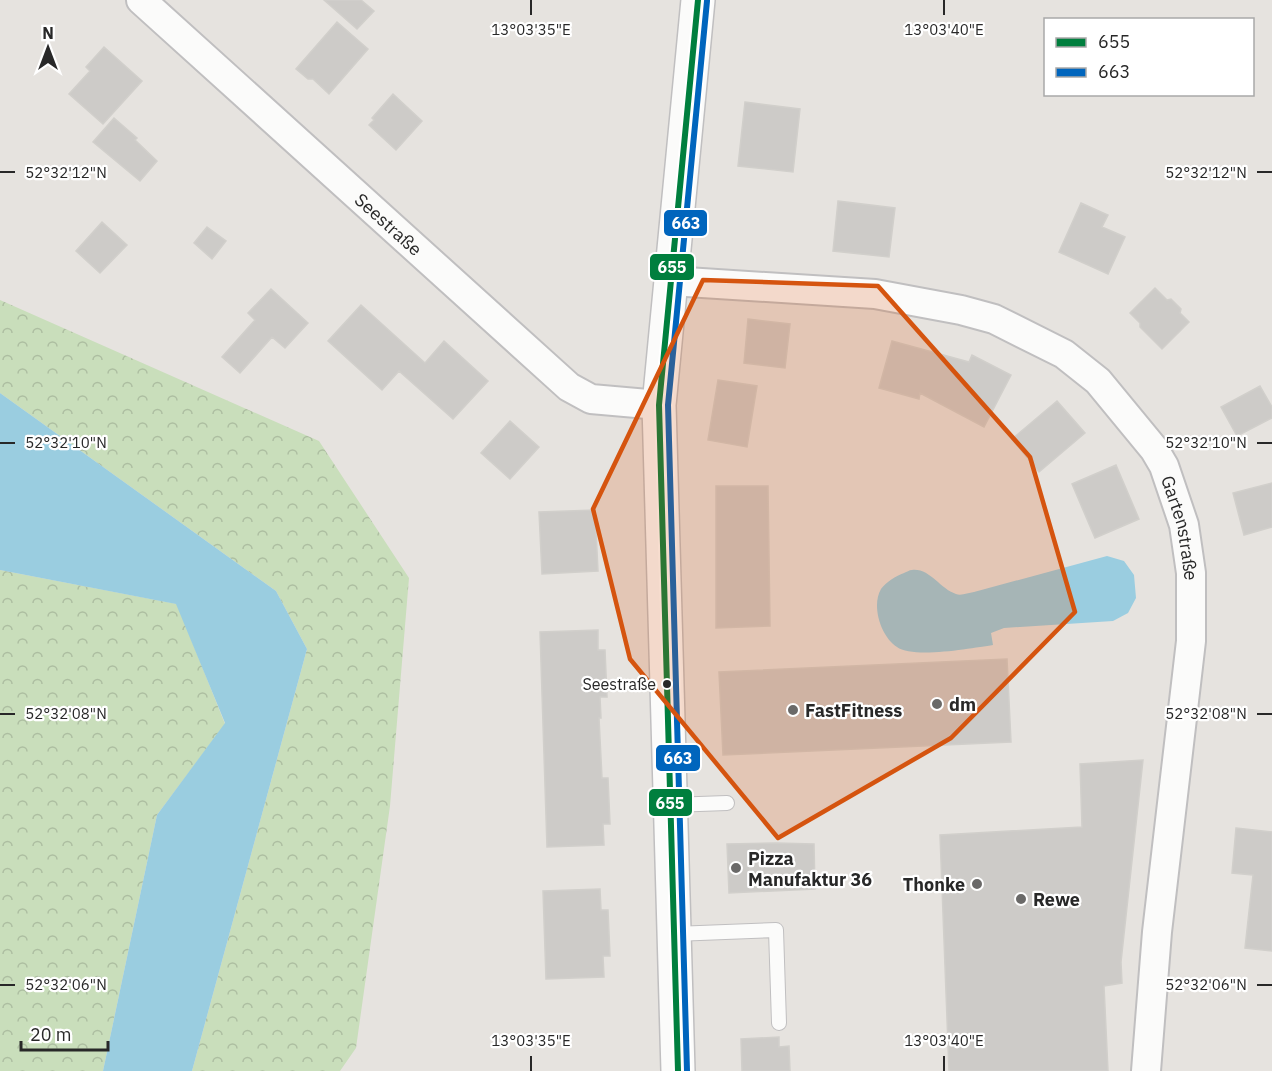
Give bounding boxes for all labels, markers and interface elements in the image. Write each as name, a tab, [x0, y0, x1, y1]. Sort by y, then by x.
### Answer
north arrow	[18, 18, 78, 78]
legend	[1044, 18, 1254, 96]
text: 13°03'35"E	[491, 20, 571, 39]
text: 13°03'40"E	[904, 20, 984, 39]
text: N	[42, 23, 54, 43]
text: 655	[1098, 30, 1130, 53]
text: 663	[1098, 60, 1130, 83]
text: 52°32'12"N	[25, 163, 107, 182]
text: 52°32'12"N	[1165, 163, 1247, 182]
street label: Seestraße	[350, 188, 427, 260]
line badge: 663	[663, 209, 708, 237]
text: 663	[672, 213, 700, 233]
line badge: 655	[649, 253, 695, 281]
text: 655	[658, 257, 687, 277]
text: 52°32'10"N	[25, 433, 107, 452]
text: 52°32'10"N	[1165, 433, 1247, 452]
street label: Gartenstraße	[1156, 472, 1203, 581]
place label: Seestraße	[582, 674, 656, 694]
marker: Seestraße	[661, 678, 673, 690]
place label: dm	[949, 693, 976, 716]
marker: dm	[930, 697, 944, 711]
place label: FastFitness	[805, 699, 902, 722]
marker: FastFitness	[786, 703, 800, 717]
text: 52°32'08"N	[25, 704, 107, 723]
text: 52°32'08"N	[1165, 704, 1247, 723]
line badge: 663	[655, 744, 701, 772]
text: 663	[664, 748, 692, 768]
line badge: 655	[648, 788, 693, 817]
text: 655	[656, 793, 685, 813]
place label: Pizza Manufaktur 36	[748, 847, 872, 891]
marker: Pizza Manufaktur 36	[729, 861, 743, 875]
place label: Thonke	[903, 873, 965, 896]
marker: Thonke	[970, 877, 984, 891]
place label: Rewe	[1033, 888, 1080, 911]
marker: Rewe	[1014, 892, 1028, 906]
text: 52°32'06"N	[25, 975, 107, 994]
text: 52°32'06"N	[1165, 975, 1247, 994]
scale bar	[21, 1014, 108, 1052]
text: 20 m	[30, 1023, 72, 1046]
text: 13°03'35"E	[491, 1031, 571, 1050]
text: 13°03'40"E	[904, 1031, 984, 1050]

